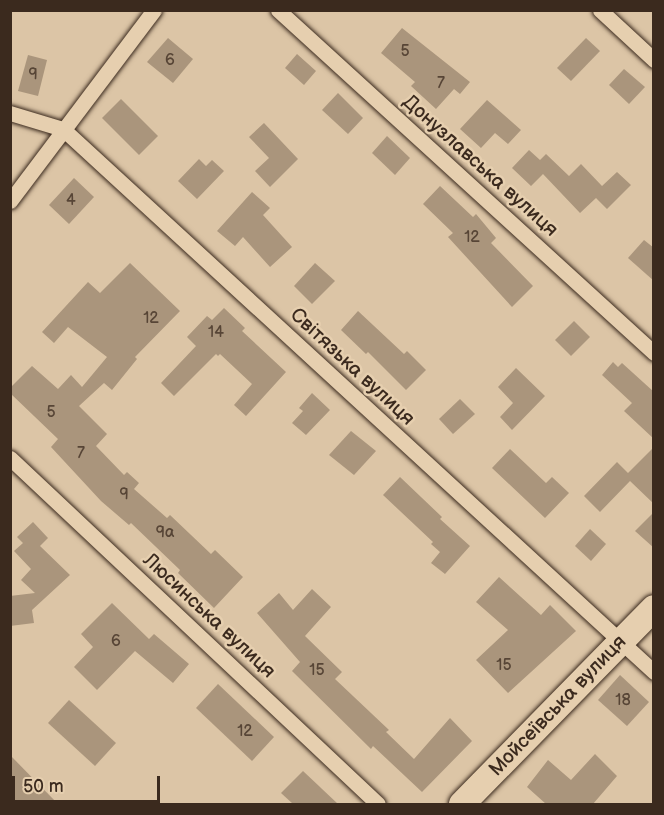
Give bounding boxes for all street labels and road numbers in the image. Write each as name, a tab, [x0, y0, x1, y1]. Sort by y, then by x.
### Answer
street label: Донузлавська вулиця	[397, 90, 563, 242]
street label: Світязька вулиця	[285, 303, 419, 431]
street label: Люсинська вулиця	[138, 548, 280, 684]
street label: Мойсеївська вулиця	[484, 630, 632, 782]

